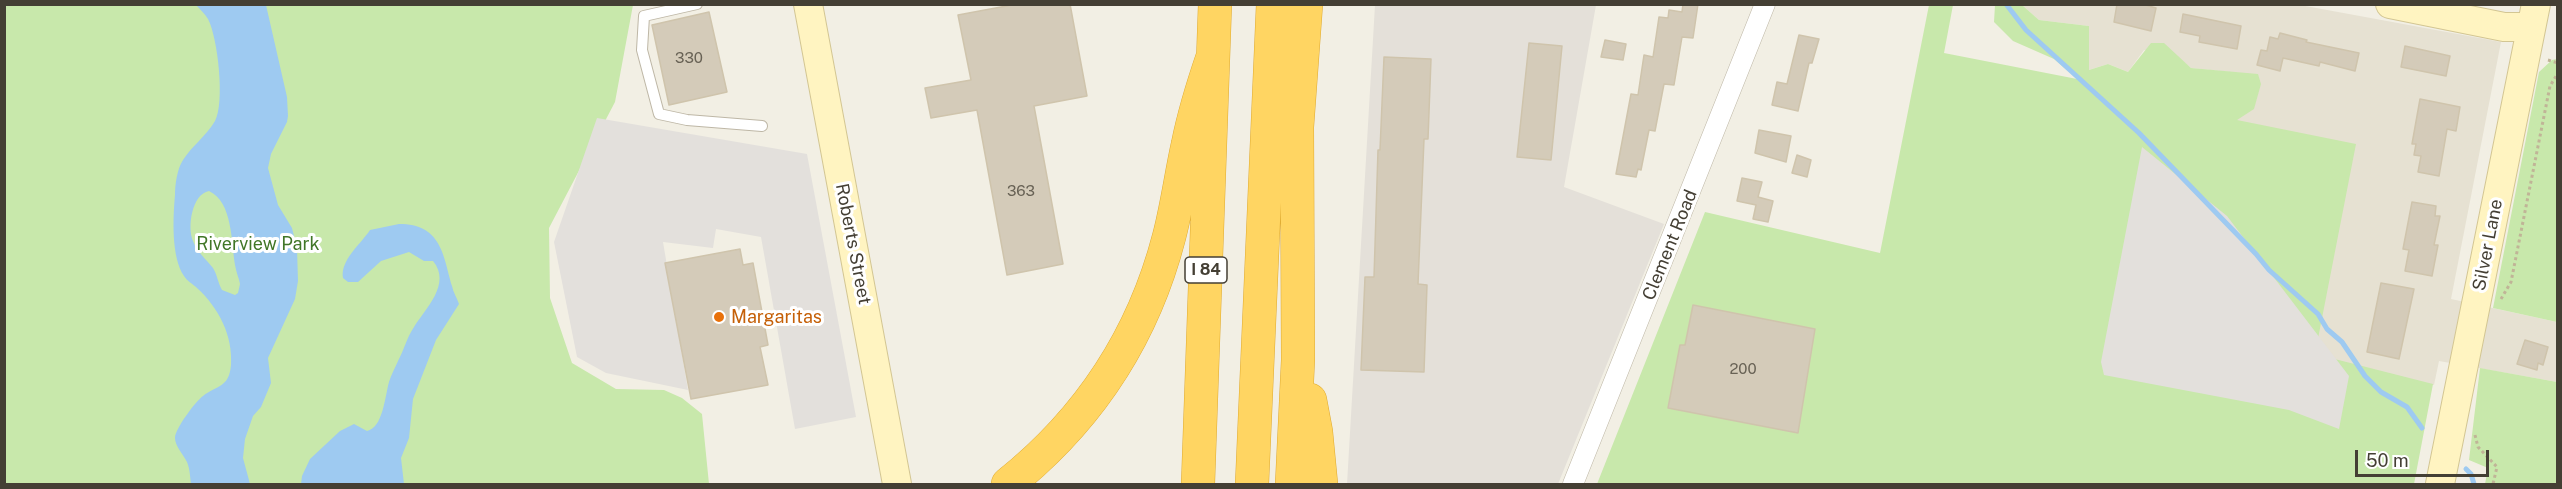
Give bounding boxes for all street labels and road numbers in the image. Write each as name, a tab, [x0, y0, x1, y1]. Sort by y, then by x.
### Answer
street label: Roberts Street	[831, 182, 875, 306]
street label: Clement Road	[1638, 187, 1702, 303]
street label: Silver Lane	[2469, 197, 2507, 293]
road number: I 84	[1185, 257, 1227, 283]

